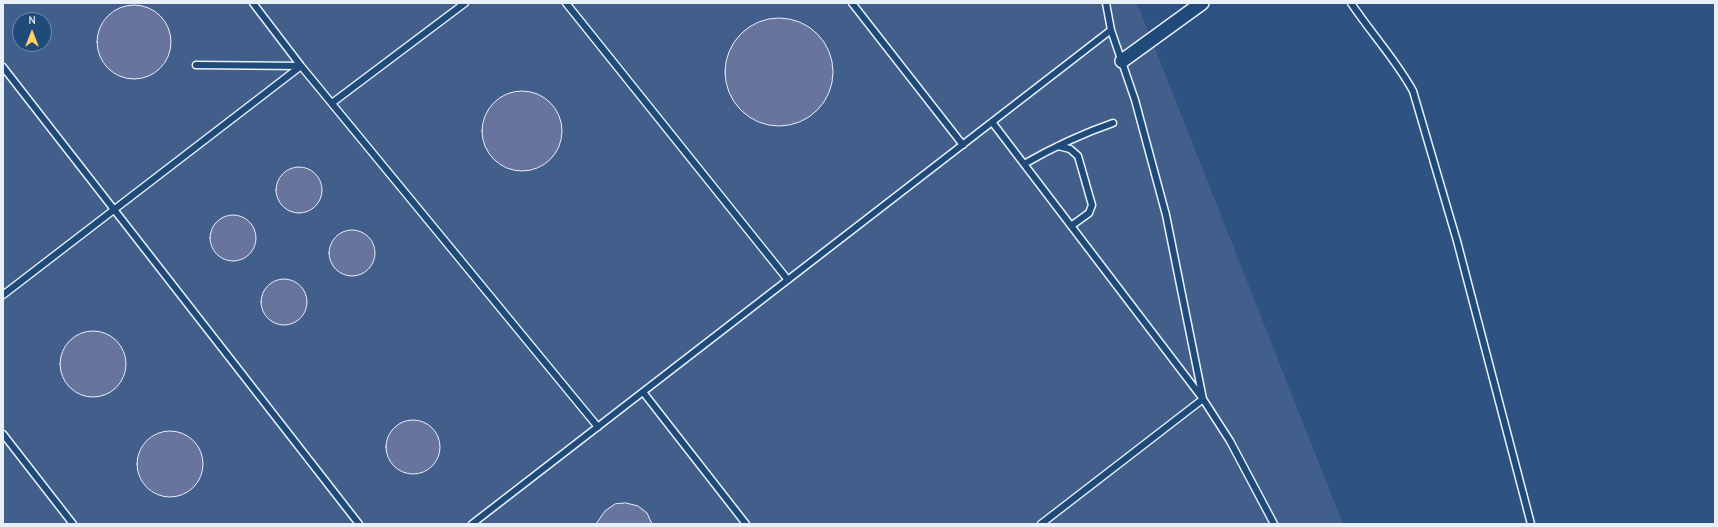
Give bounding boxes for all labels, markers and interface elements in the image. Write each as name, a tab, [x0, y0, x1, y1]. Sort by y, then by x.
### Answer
north arrow	[12, 12, 52, 52]
text: N	[28, 14, 36, 27]

